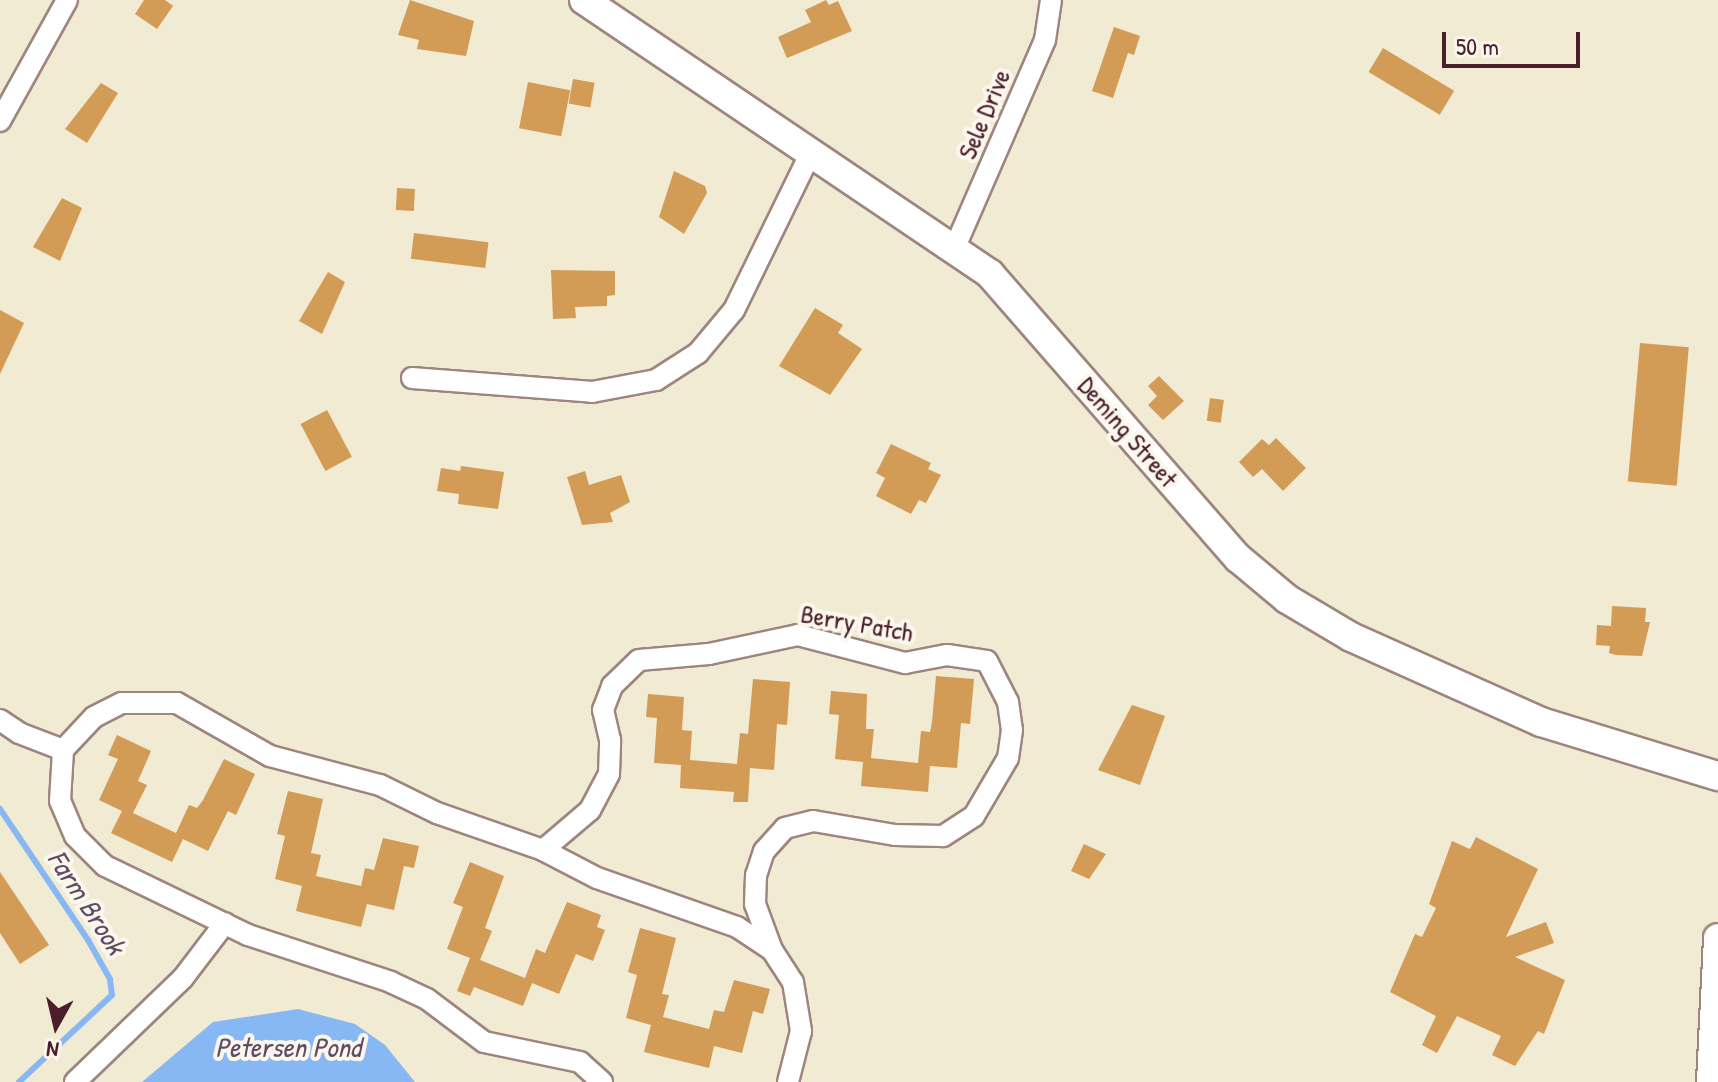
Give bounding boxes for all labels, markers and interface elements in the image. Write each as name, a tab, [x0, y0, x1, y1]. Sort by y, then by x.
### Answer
scale bar	[1446, 16, 1584, 66]
text: 50 m	[1456, 30, 1499, 62]
street label: Sele Drive	[951, 64, 1017, 164]
street label: Deming Street	[1072, 370, 1184, 494]
street label: Berry Patch	[799, 598, 915, 648]
water label: Farm Brook	[41, 844, 133, 960]
north arrow	[16, 986, 96, 1066]
water label: Petersen Pond	[215, 1030, 361, 1064]
text: N	[45, 1034, 61, 1065]

